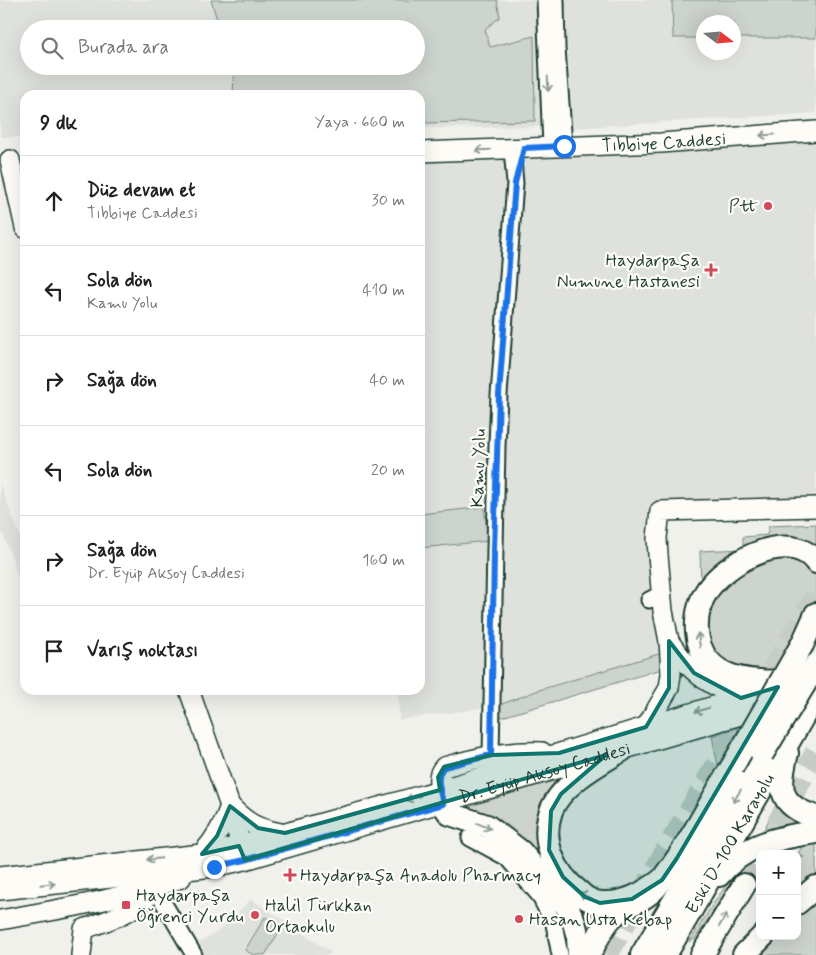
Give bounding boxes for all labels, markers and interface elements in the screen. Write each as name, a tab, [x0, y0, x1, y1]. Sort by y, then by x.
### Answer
north arrow	[696, 15, 741, 60]
search box	[20, 20, 425, 75]
icon: search	[38, 34, 66, 62]
text: Burada ara	[78, 35, 169, 60]
one-way arrow	[543, 75, 553, 91]
text: 9 dk	[40, 109, 77, 137]
text: Yaya · 660 m	[314, 112, 405, 133]
street label: Tıbbiye Caddesi	[601, 127, 727, 158]
one-way arrow	[760, 130, 776, 139]
route start	[553, 135, 576, 158]
one-way arrow	[475, 145, 492, 155]
text: Düz devam et	[87, 178, 195, 203]
icon: ahead	[40, 187, 68, 215]
text: 30 m	[372, 190, 405, 211]
place label: Ptt	[729, 195, 759, 219]
marker: Ptt	[762, 200, 774, 212]
text: Tıbbiye Caddesi	[87, 203, 198, 224]
place label: Haydarpaşa Numune Hastanesi	[557, 249, 700, 294]
marker: Haydarpaşa Numune Hastanesi	[704, 263, 718, 277]
text: Sola dön	[87, 268, 152, 293]
icon: left	[40, 277, 68, 305]
text: 410 m	[362, 280, 405, 301]
text: Kamu Yolu	[87, 293, 157, 314]
icon: right	[40, 367, 68, 395]
text: Sağa dön	[87, 368, 157, 393]
text: 40 m	[369, 370, 405, 391]
street label: Kamu Yolu	[466, 428, 492, 508]
icon: left	[40, 457, 68, 485]
text: Sola dön	[87, 458, 152, 483]
text: 20 m	[371, 460, 405, 481]
text: Sağa dön	[87, 538, 157, 563]
icon: right	[40, 547, 68, 575]
text: 160 m	[362, 550, 405, 571]
text: Dr. Eyüp Aksoy Caddesi	[87, 563, 245, 584]
one-way arrow	[693, 632, 703, 648]
icon: arrive	[40, 637, 68, 665]
text: Varış noktası	[87, 638, 198, 663]
one-way arrow	[695, 705, 711, 715]
street label: Dr. Eyüp Aksoy Caddesi	[456, 737, 633, 810]
street label: Eski D-100 Karayolu	[680, 769, 781, 919]
one-way arrow	[732, 789, 742, 803]
one-way arrow	[405, 793, 421, 803]
one-way arrow	[476, 821, 491, 831]
map controls	[756, 850, 801, 940]
button: +	[756, 850, 801, 895]
one-way arrow	[146, 854, 162, 864]
route end	[203, 856, 226, 879]
place label: Haydarpaşa Anadolu Pharmacy	[300, 864, 541, 888]
marker: Haydarpaşa Anadolu Pharmacy	[284, 869, 296, 881]
one-way arrow	[40, 880, 56, 889]
place label: Haydarpaşa Öğrenci Yurdu	[136, 884, 244, 929]
one-way arrow	[579, 891, 594, 901]
place label: Halil Türkkan Ortaokulu	[265, 894, 372, 939]
button: −	[756, 895, 801, 940]
marker: Haydarpaşa Öğrenci Yurdu	[120, 899, 132, 911]
place label: Hasan Usta Kebap	[529, 908, 672, 932]
marker: Halil Türkkan Ortaokulu	[249, 909, 261, 921]
marker: Hasan Usta Kebap	[513, 913, 525, 925]
one-way arrow	[719, 914, 729, 928]

